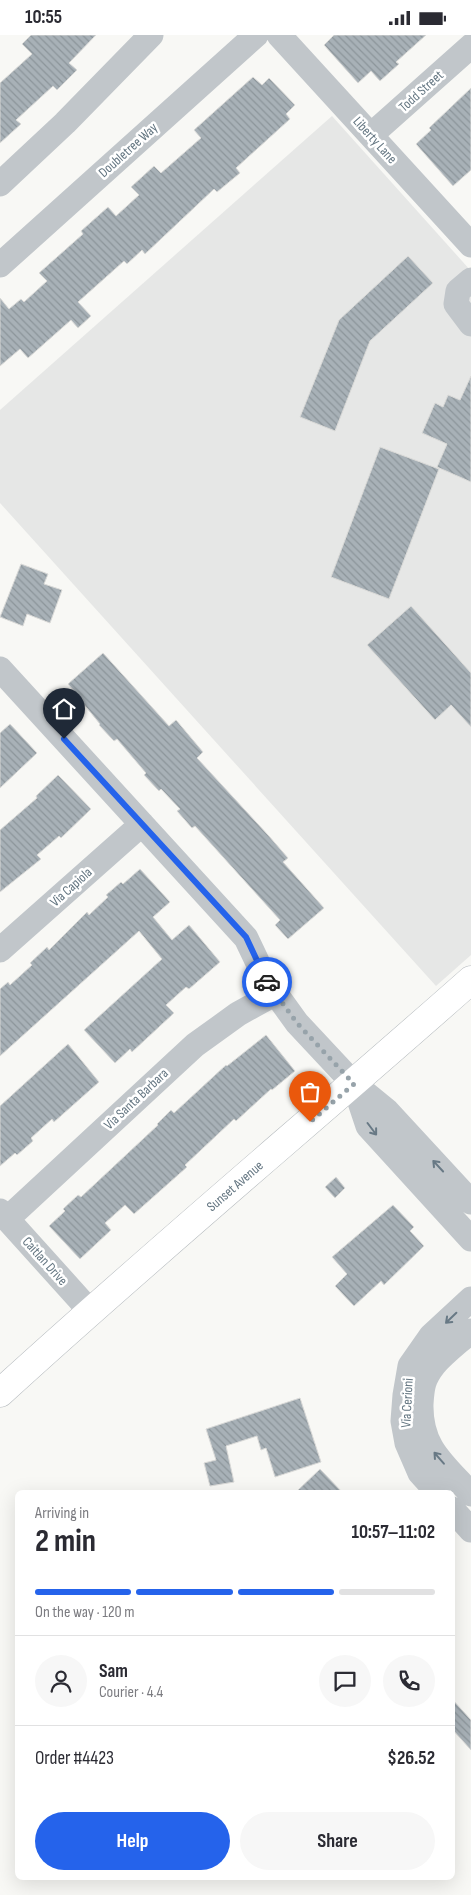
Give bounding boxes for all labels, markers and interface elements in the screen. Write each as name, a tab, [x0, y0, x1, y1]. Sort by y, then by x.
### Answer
text: 10:55	[25, 6, 62, 29]
street label: Todd Street	[395, 67, 447, 115]
street label: Liberty Lane	[349, 113, 401, 167]
street label: Doubletree Way	[95, 119, 161, 181]
pin	[43, 688, 85, 739]
icon: home	[50, 695, 78, 723]
street label: Via Capiola	[46, 864, 96, 910]
courier	[242, 957, 292, 1007]
icon: car	[253, 968, 281, 996]
street label: Via Santa Barbara	[100, 1065, 172, 1133]
pin	[289, 1071, 331, 1122]
icon: bag	[296, 1078, 324, 1106]
one-way arrow	[366, 1122, 377, 1135]
street label: Sunset Avenue	[203, 1157, 267, 1215]
one-way arrow	[432, 1160, 444, 1173]
street label: Caitlan Drive	[19, 1233, 71, 1289]
one-way arrow	[445, 1312, 458, 1324]
street label: Via Cerioni	[397, 1378, 417, 1428]
one-way arrow	[433, 1452, 444, 1465]
text: Arriving in	[35, 1504, 89, 1523]
text: 10:57–11:02	[351, 1521, 435, 1544]
text: 2 min	[35, 1522, 96, 1561]
text: On the way · 120 m	[35, 1603, 134, 1622]
button: person	[35, 1655, 87, 1707]
button: chat	[319, 1655, 371, 1707]
button: phone	[383, 1655, 435, 1707]
text: Sam	[99, 1660, 128, 1683]
text: Courier · 4.4	[99, 1683, 163, 1702]
text: Order #4423	[35, 1747, 114, 1770]
text: $26.52	[387, 1747, 435, 1770]
button: Help	[35, 1812, 230, 1870]
button: Share	[240, 1812, 435, 1870]

